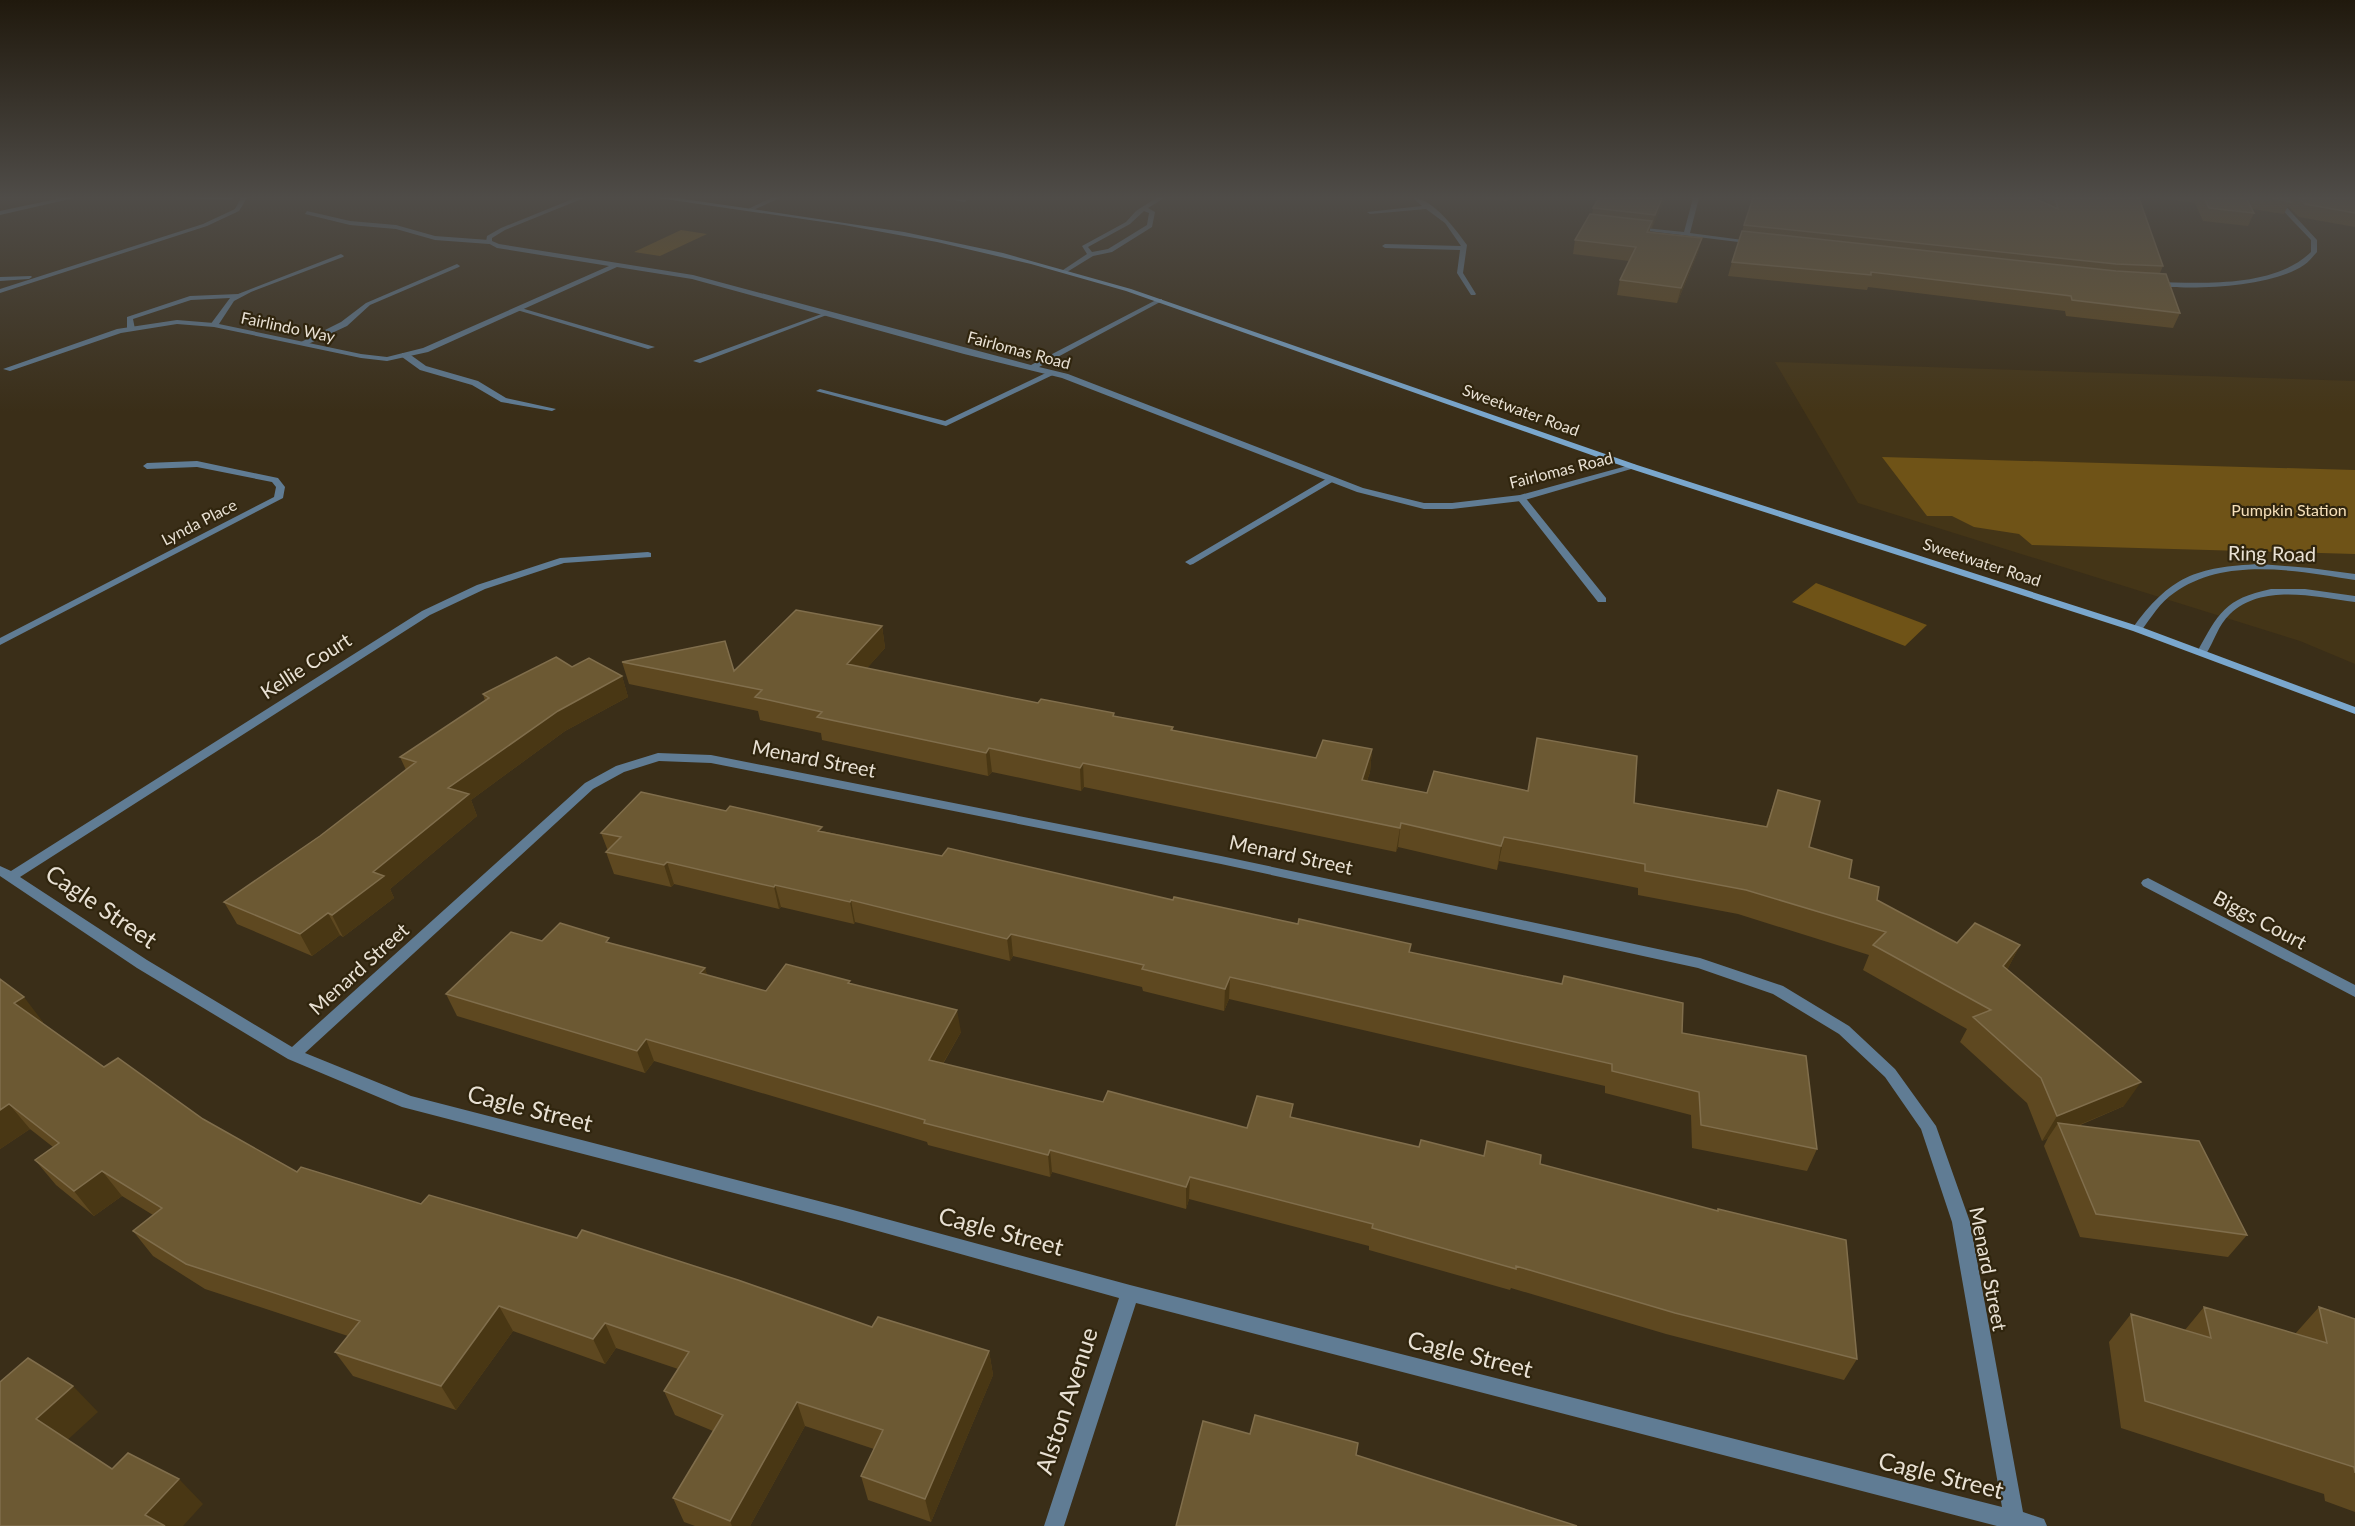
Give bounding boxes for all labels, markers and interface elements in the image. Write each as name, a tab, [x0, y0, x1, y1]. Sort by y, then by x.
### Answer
street label: Fairlindo Way	[239, 307, 338, 346]
street label: Fairlomas Road	[965, 327, 1073, 372]
street label: Sweetwater Road	[1460, 380, 1582, 439]
street label: Fairlomas Road	[1507, 447, 1615, 492]
street label: Lynda Place	[158, 494, 240, 549]
park label: Pumpkin Station	[2231, 500, 2347, 519]
street label: Sweetwater Road	[1921, 533, 2044, 590]
street label: Ring Road	[2228, 540, 2316, 566]
street label: Kellie Court	[256, 627, 355, 703]
street label: Menard Street	[750, 734, 878, 782]
street label: Menard Street	[1227, 829, 1355, 879]
street label: Cagle Street	[41, 858, 163, 954]
street label: Biggs Court	[2210, 885, 2311, 954]
street label: Menard Street	[304, 917, 413, 1019]
street label: Cagle Street	[465, 1078, 596, 1137]
street label: Cagle Street	[936, 1200, 1067, 1261]
street label: Menard Street	[1965, 1205, 2013, 1333]
street label: Alston Avenue	[1028, 1323, 1103, 1478]
street label: Cagle Street	[1405, 1324, 1536, 1383]
street label: Cagle Street	[1876, 1445, 2007, 1504]

